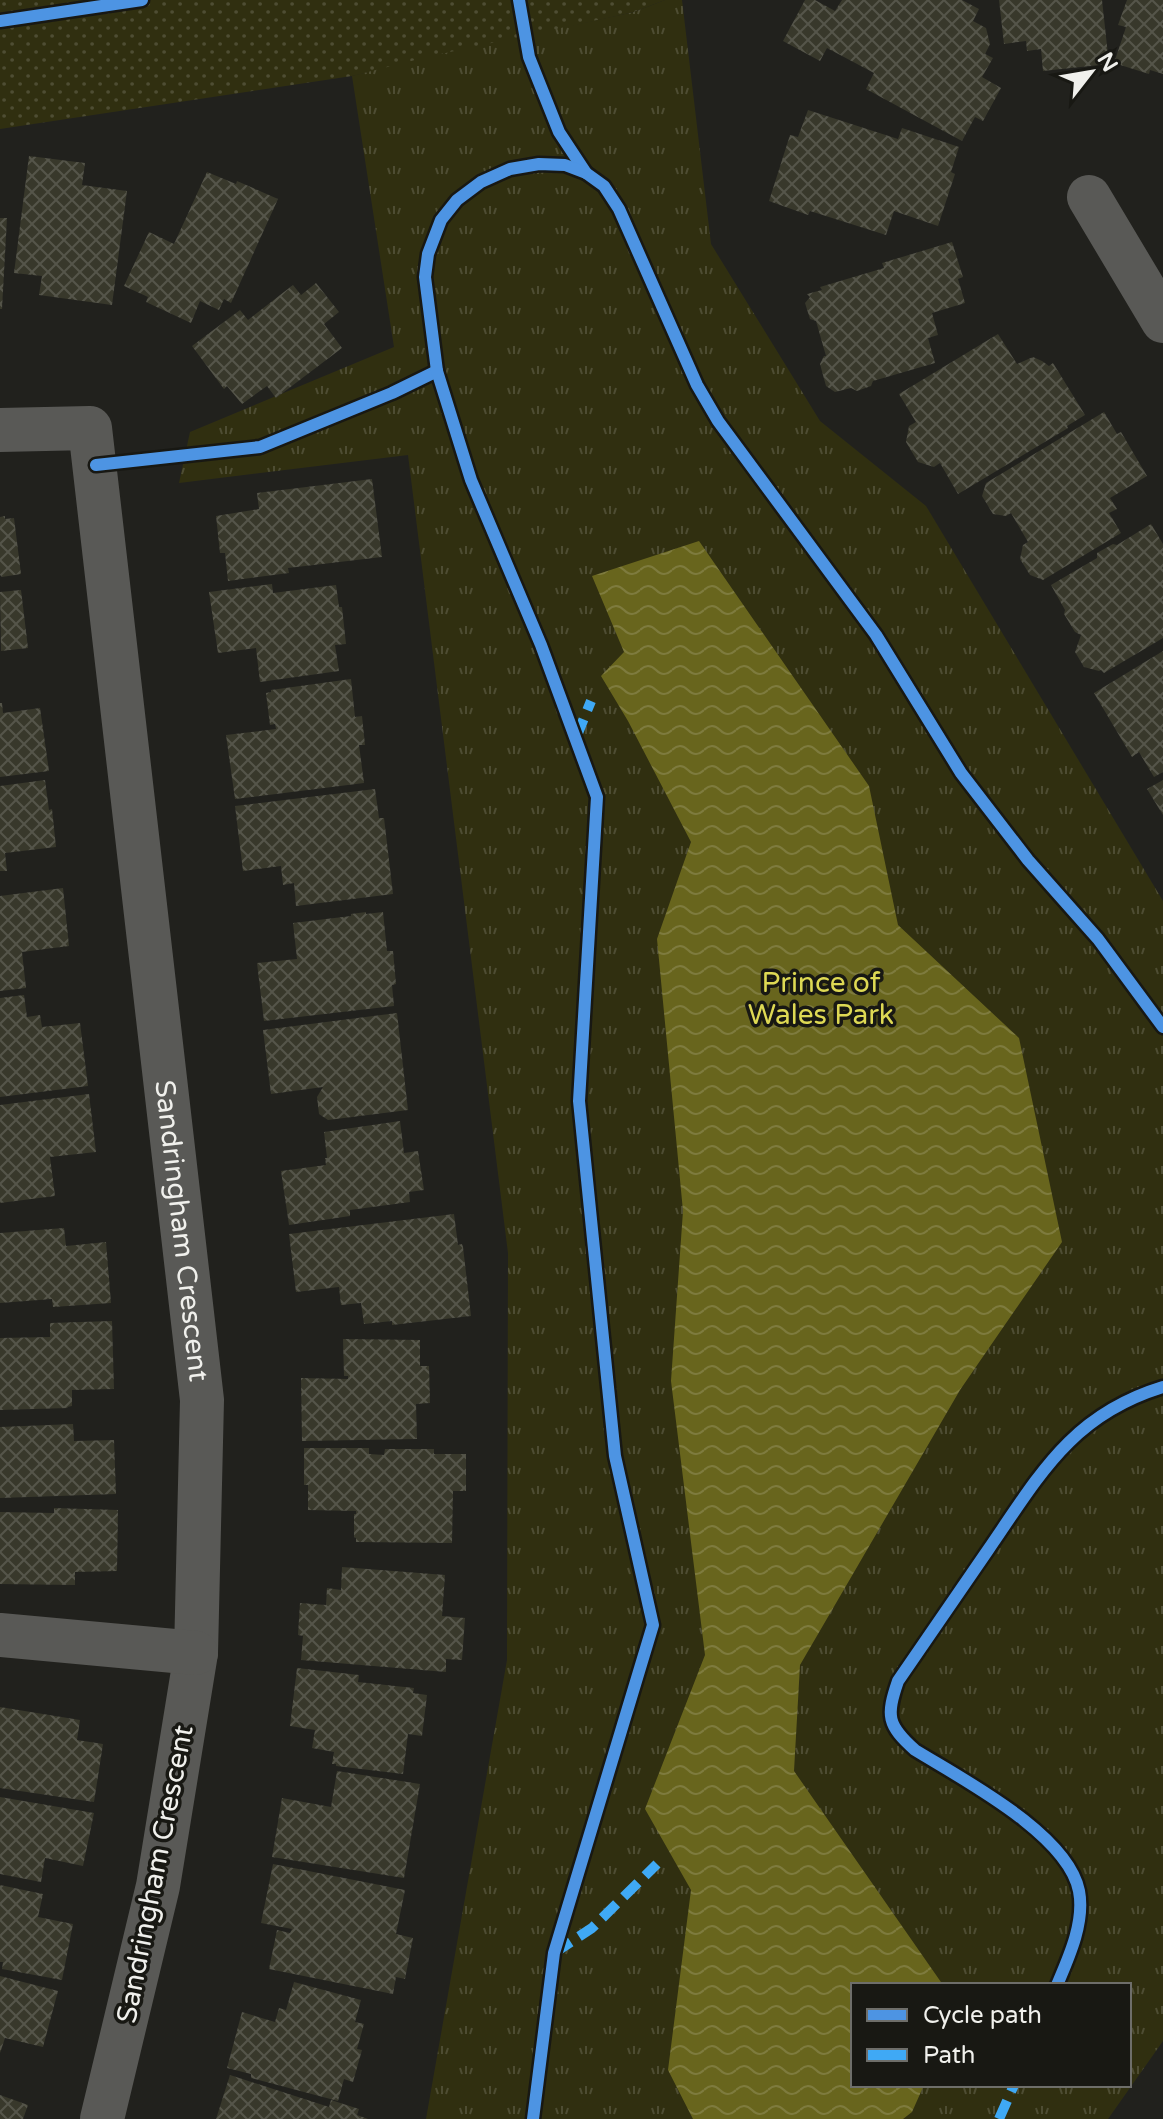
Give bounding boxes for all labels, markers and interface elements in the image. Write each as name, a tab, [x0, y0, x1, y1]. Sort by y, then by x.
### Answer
north arrow	[1051, 32, 1131, 112]
text: N	[1092, 48, 1123, 76]
park label: Prince of Wales Park	[748, 966, 894, 1032]
street label: Sandringham Crescent	[147, 1078, 216, 1384]
street label: Sandringham Crescent	[109, 1722, 201, 2026]
legend	[851, 1983, 1131, 2087]
text: Cycle path	[923, 2001, 1042, 2030]
text: Path	[923, 2041, 976, 2070]

